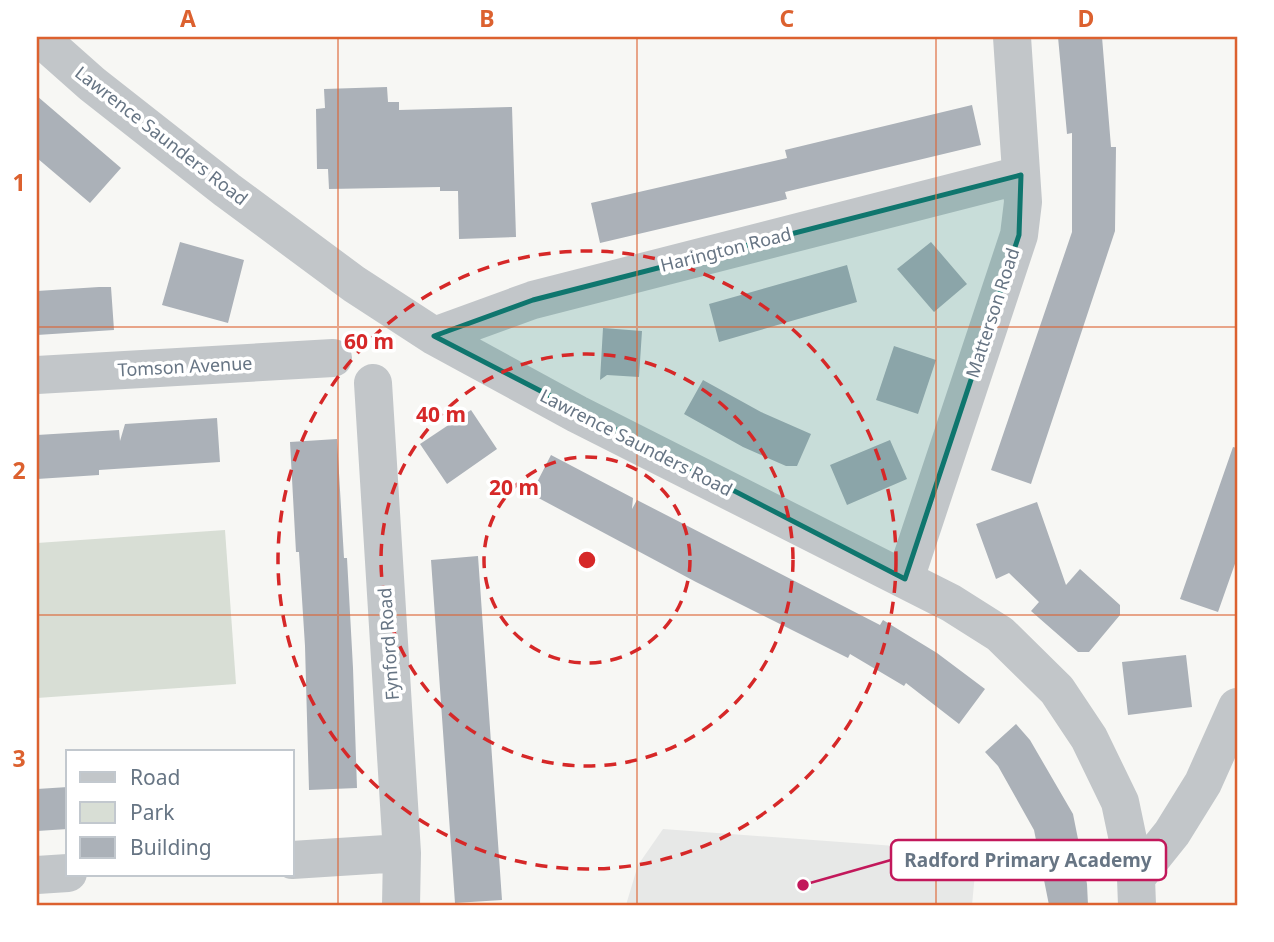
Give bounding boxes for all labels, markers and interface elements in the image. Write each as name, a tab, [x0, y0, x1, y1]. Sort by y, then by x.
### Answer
text: A	[180, 2, 196, 34]
text: B	[479, 2, 495, 34]
text: C	[780, 2, 795, 34]
text: D	[1078, 2, 1094, 34]
street label: Lawrence Saunders Road	[70, 60, 253, 210]
text: 1	[12, 166, 26, 198]
street label: Harington Road	[658, 221, 794, 277]
street label: Matterson Road	[960, 245, 1024, 381]
text: 60 m	[344, 327, 394, 355]
street label: Tomson Avenue	[117, 350, 253, 382]
street label: Lawrence Saunders Road	[536, 383, 737, 501]
text: 40 m	[416, 400, 466, 428]
text: 2	[12, 454, 26, 486]
text: 20 m	[489, 473, 539, 501]
centre of rings	[575, 548, 599, 572]
street label: Fynford Road	[372, 587, 404, 701]
text: 3	[12, 742, 26, 774]
legend	[66, 750, 294, 876]
text: Road	[130, 763, 180, 791]
text: Park	[130, 798, 175, 826]
text: Building	[130, 833, 212, 861]
callout: Radford Primary Academy	[891, 840, 1166, 880]
text: Radford Primary Academy	[904, 847, 1152, 873]

